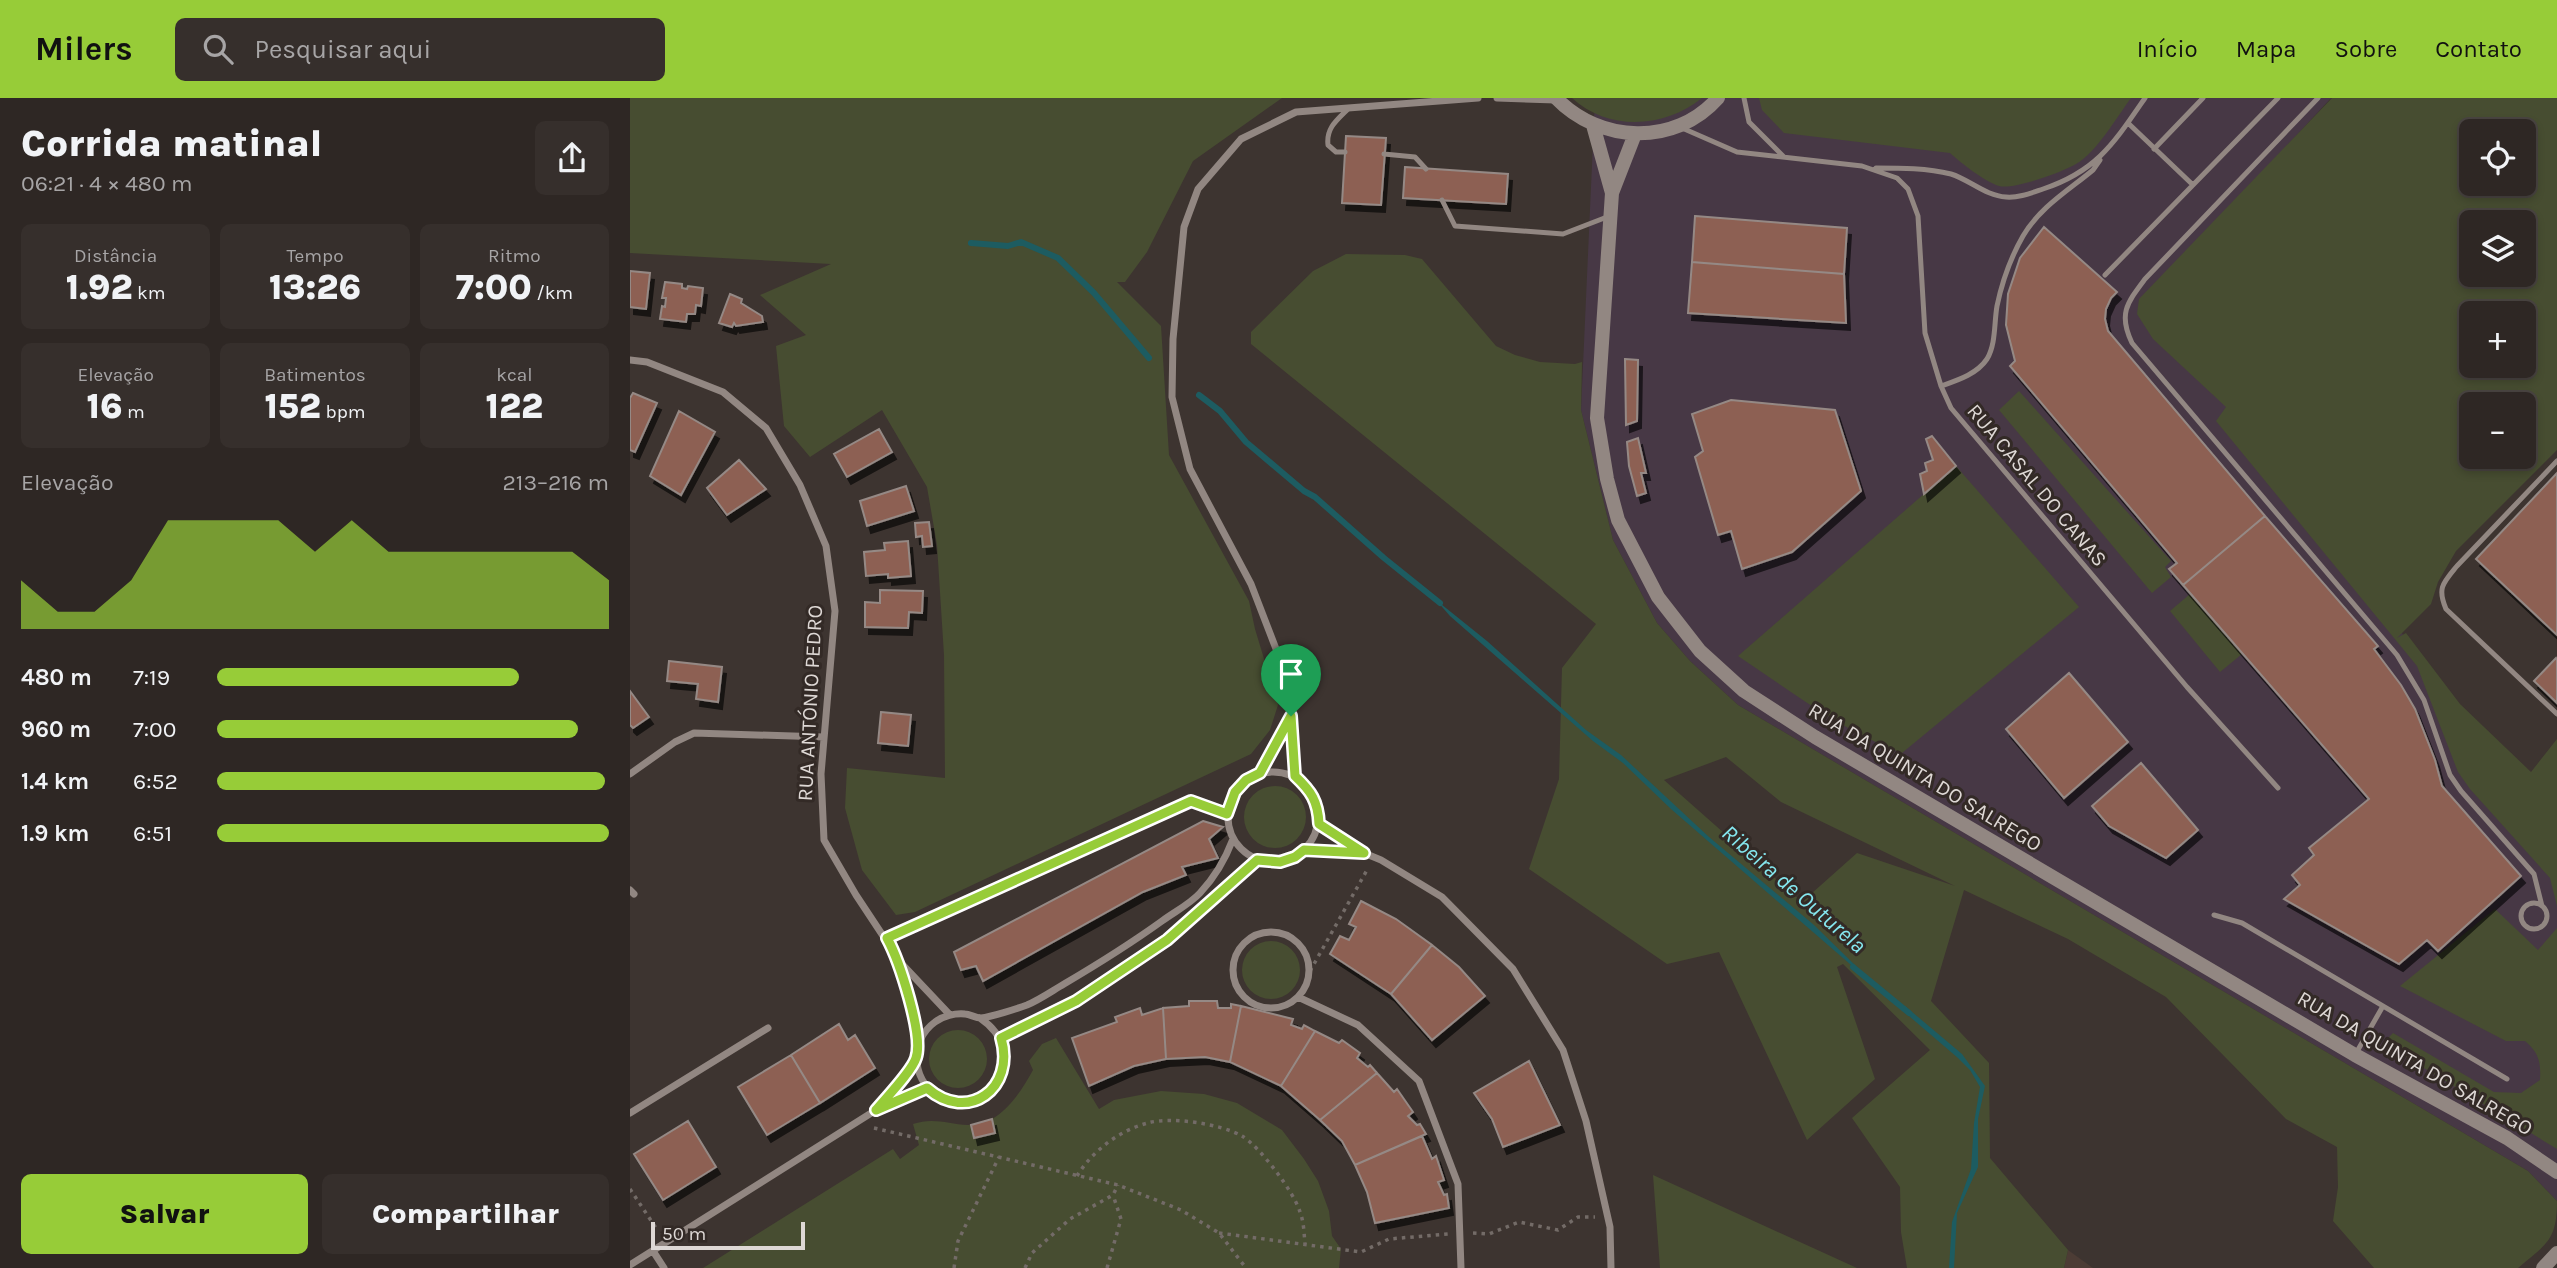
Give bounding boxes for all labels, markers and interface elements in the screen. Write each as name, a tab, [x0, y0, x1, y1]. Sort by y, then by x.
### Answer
search box	[175, 18, 665, 81]
text: Milers	[35, 30, 133, 68]
icon: search	[199, 30, 237, 68]
text: Pesquisar aqui	[255, 34, 431, 65]
text: Início	[2137, 35, 2198, 63]
text: Mapa	[2236, 35, 2296, 63]
text: Sobre	[2334, 35, 2397, 63]
text: Contato	[2435, 35, 2522, 63]
map controls	[2459, 119, 2536, 469]
button: locate	[2459, 119, 2536, 196]
text: Corrida matinal	[21, 121, 322, 166]
button: share	[535, 121, 609, 195]
text: 06:21 · 4 × 480 m	[21, 170, 193, 197]
button: layers	[2459, 210, 2536, 287]
text: Distância	[74, 245, 157, 267]
text: Tempo	[286, 245, 344, 267]
text: Ritmo	[488, 245, 541, 267]
text: 1.92	[66, 267, 133, 308]
text: 13:26	[269, 267, 361, 308]
text: 7:00	[455, 267, 532, 308]
text: km	[133, 282, 166, 304]
text: /km	[532, 282, 573, 304]
button: +	[2459, 301, 2536, 378]
text: Elevação	[77, 364, 154, 386]
text: Batimentos	[264, 364, 366, 386]
text: kcal	[496, 364, 532, 386]
text: 16	[87, 386, 122, 427]
text: 152	[264, 386, 321, 427]
text: 122	[485, 386, 543, 427]
button: −	[2459, 392, 2536, 469]
street label: RUA CASAL DO CANAS	[1962, 399, 2112, 571]
text: m	[122, 401, 145, 423]
text: bpm	[321, 401, 366, 423]
text: Elevação	[21, 469, 114, 496]
text: 213–216 m	[503, 469, 609, 496]
street label: RUA ANTÓNIO PEDRO	[793, 604, 827, 802]
pin	[1261, 644, 1321, 716]
icon: arrive	[1272, 655, 1310, 693]
text: 480 m	[21, 664, 92, 691]
text: 7:19	[133, 664, 170, 691]
street label: RUA DA QUINTA DO SALREGO	[1804, 698, 2046, 856]
text: 960 m	[21, 716, 91, 743]
text: 7:00	[133, 716, 176, 743]
text: 1.4 km	[21, 768, 89, 795]
text: 6:52	[133, 768, 178, 795]
water label: Ribeira de Outurela	[1716, 819, 1872, 959]
text: 1.9 km	[21, 820, 89, 847]
text: 6:51	[133, 820, 172, 847]
street label: RUA DA QUINTA DO SALREGO	[2293, 986, 2537, 1140]
button: Salvar	[21, 1174, 308, 1254]
button: Compartilhar	[322, 1174, 609, 1254]
scale bar	[651, 1219, 805, 1251]
text: 50 m	[662, 1223, 706, 1245]

